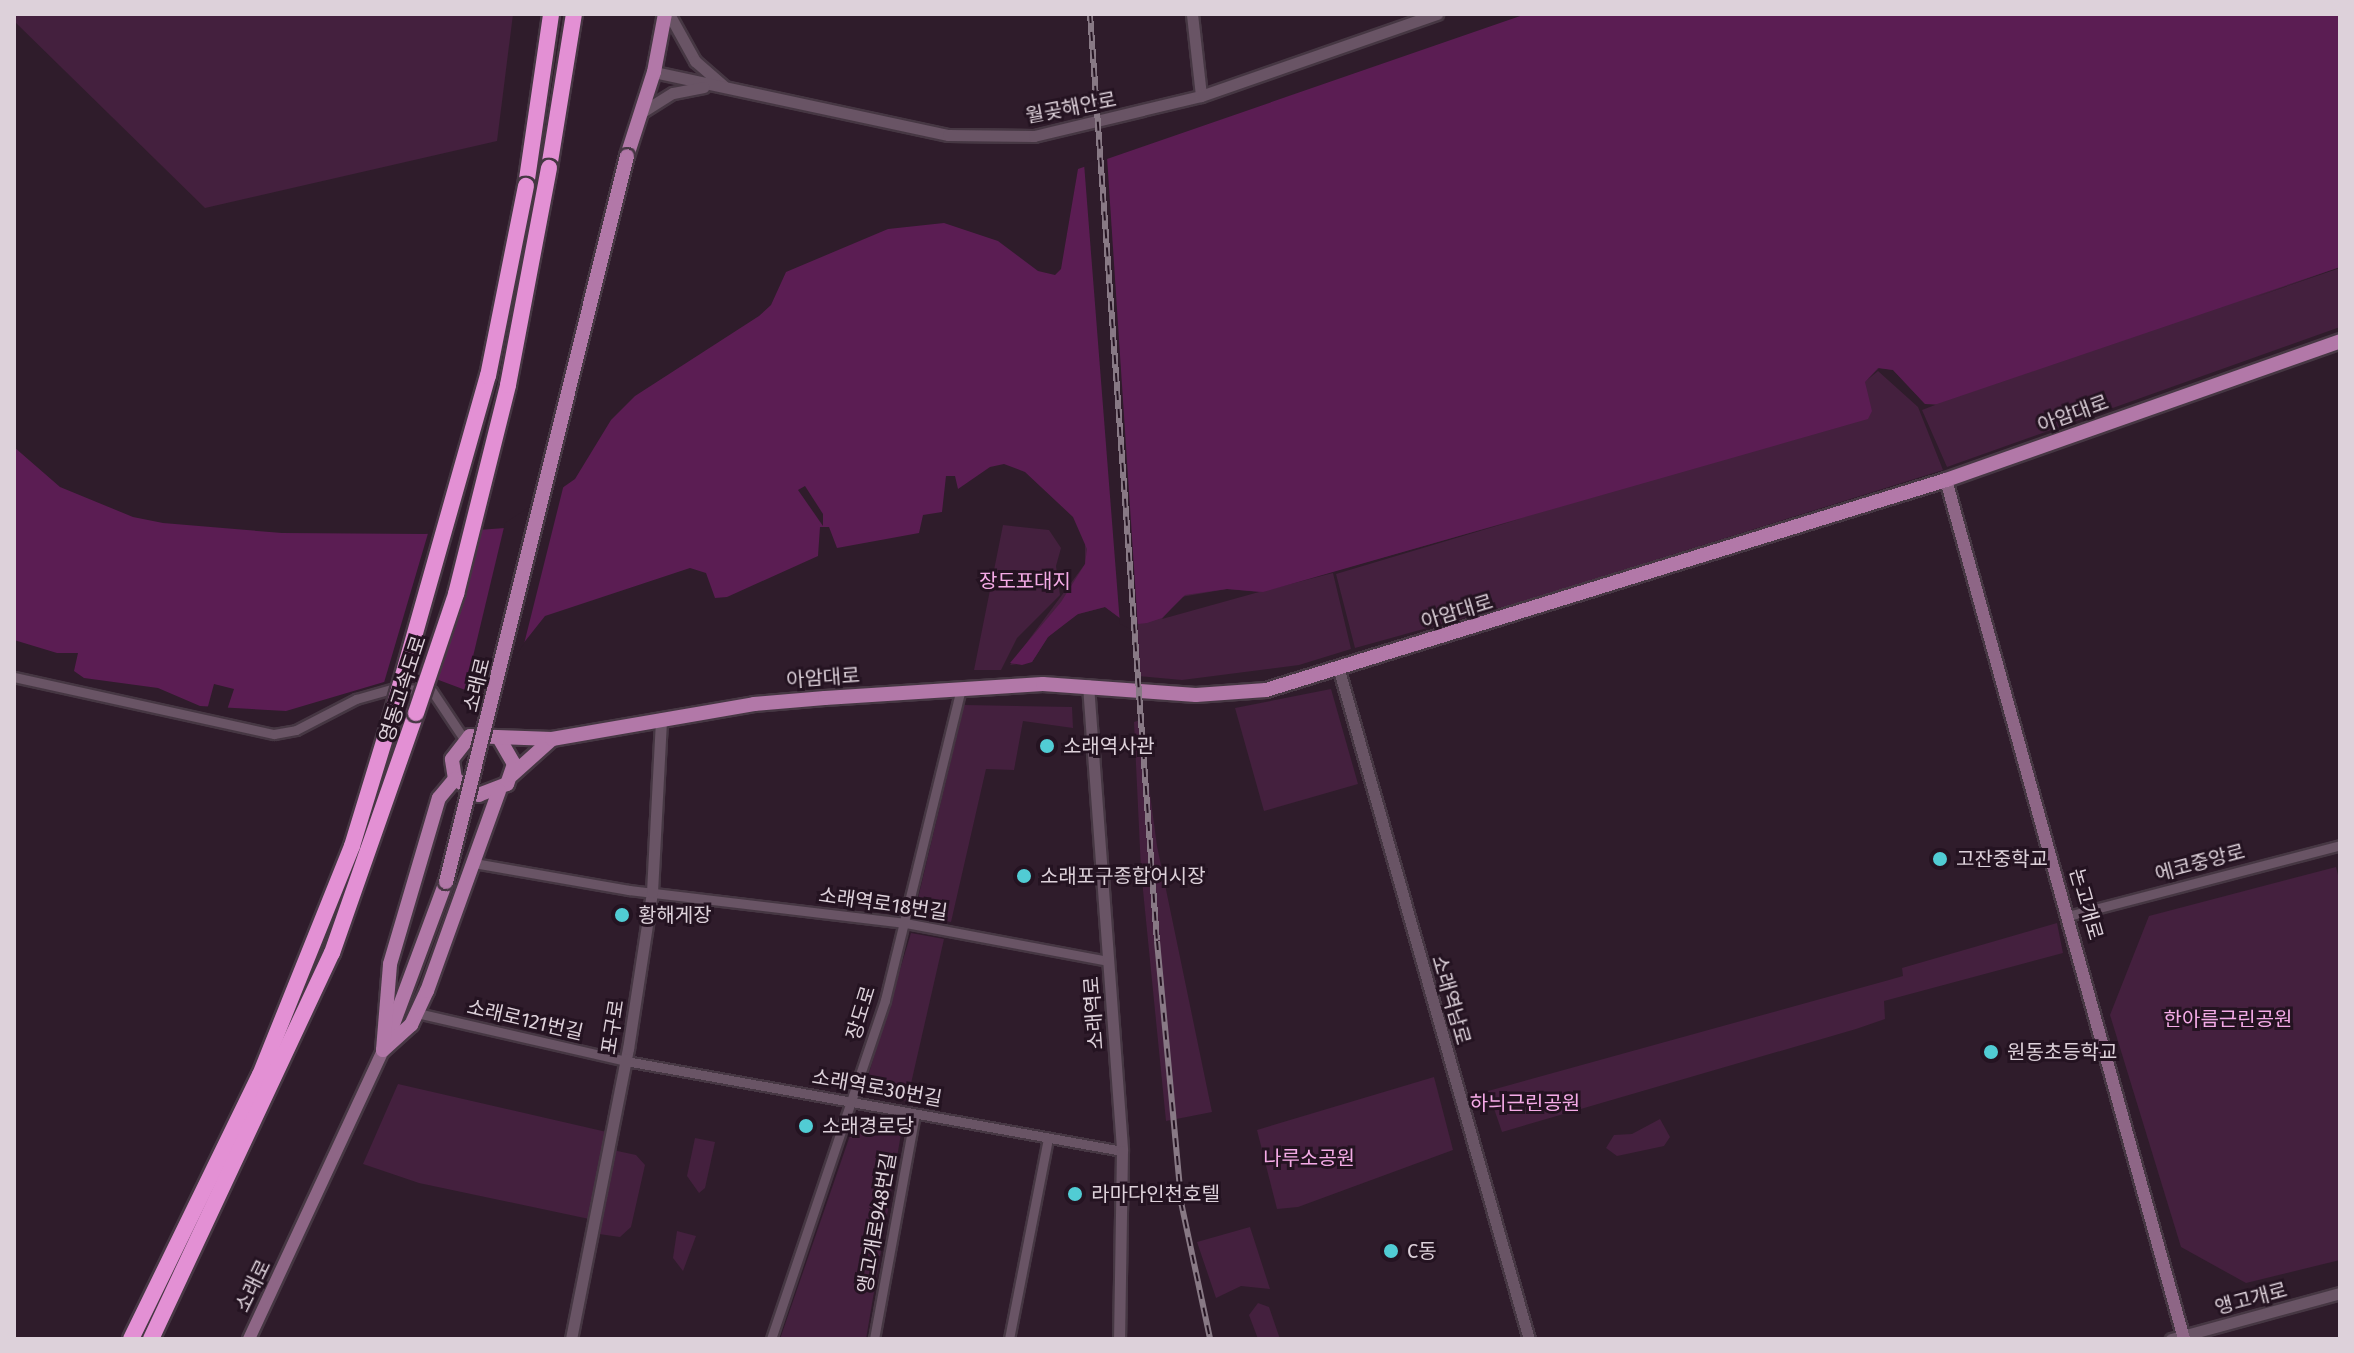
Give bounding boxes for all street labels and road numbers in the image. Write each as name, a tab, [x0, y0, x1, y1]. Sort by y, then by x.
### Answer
street label: 월곶해안로	[1024, 87, 1118, 129]
street label: 아암대로	[2034, 390, 2112, 438]
street label: 아암대로	[1418, 590, 1496, 634]
street label: 영동고속도로	[375, 633, 431, 745]
street label: 소래로	[459, 655, 495, 715]
street label: 아암대로	[785, 663, 861, 693]
street label: 에코중앙로	[2152, 840, 2248, 886]
street label: 논고개로	[2064, 865, 2108, 943]
street label: 소래역로18번길	[817, 883, 949, 925]
street label: 소래역남로	[1427, 952, 1475, 1048]
street label: 소래역로	[1079, 975, 1109, 1051]
street label: 장도로	[841, 983, 881, 1043]
street label: 소래로121번길	[464, 995, 586, 1045]
street label: 포구로	[597, 998, 629, 1056]
street label: 소래역로30번길	[810, 1065, 944, 1111]
street label: 앵고개로948번길	[853, 1151, 901, 1295]
street label: 소래로	[230, 1256, 276, 1316]
street label: 앵고개로	[2212, 1278, 2290, 1320]

